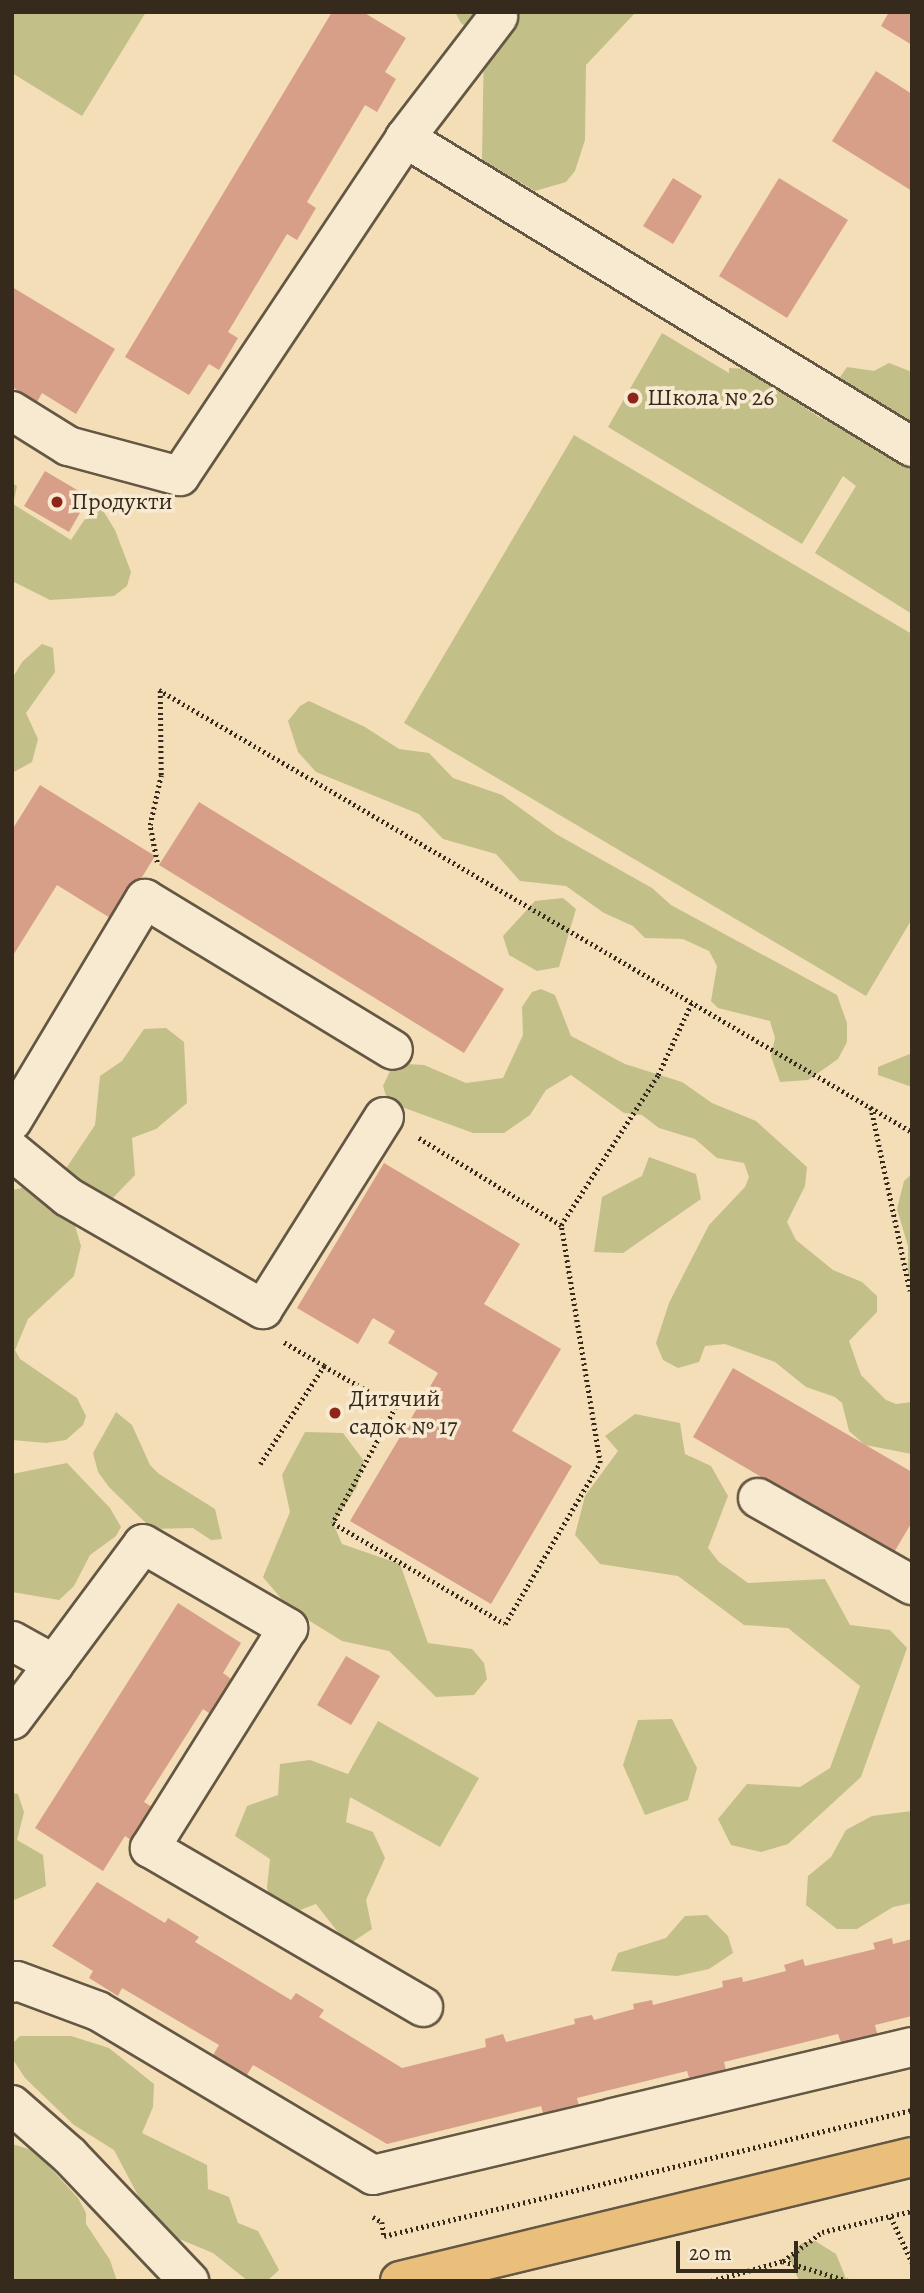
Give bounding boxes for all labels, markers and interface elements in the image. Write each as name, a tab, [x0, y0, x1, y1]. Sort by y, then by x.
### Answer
place label: Школа № 26	[647, 384, 774, 412]
marker: Школа № 26	[625, 390, 641, 406]
place label: Продукти	[71, 488, 173, 516]
marker: Продукти	[49, 494, 65, 510]
place label: Дитячий садок № 17	[349, 1385, 457, 1441]
marker: Дитячий садок № 17	[327, 1405, 343, 1421]
scale bar	[679, 2226, 802, 2270]
text: 20 m	[689, 2239, 732, 2267]

